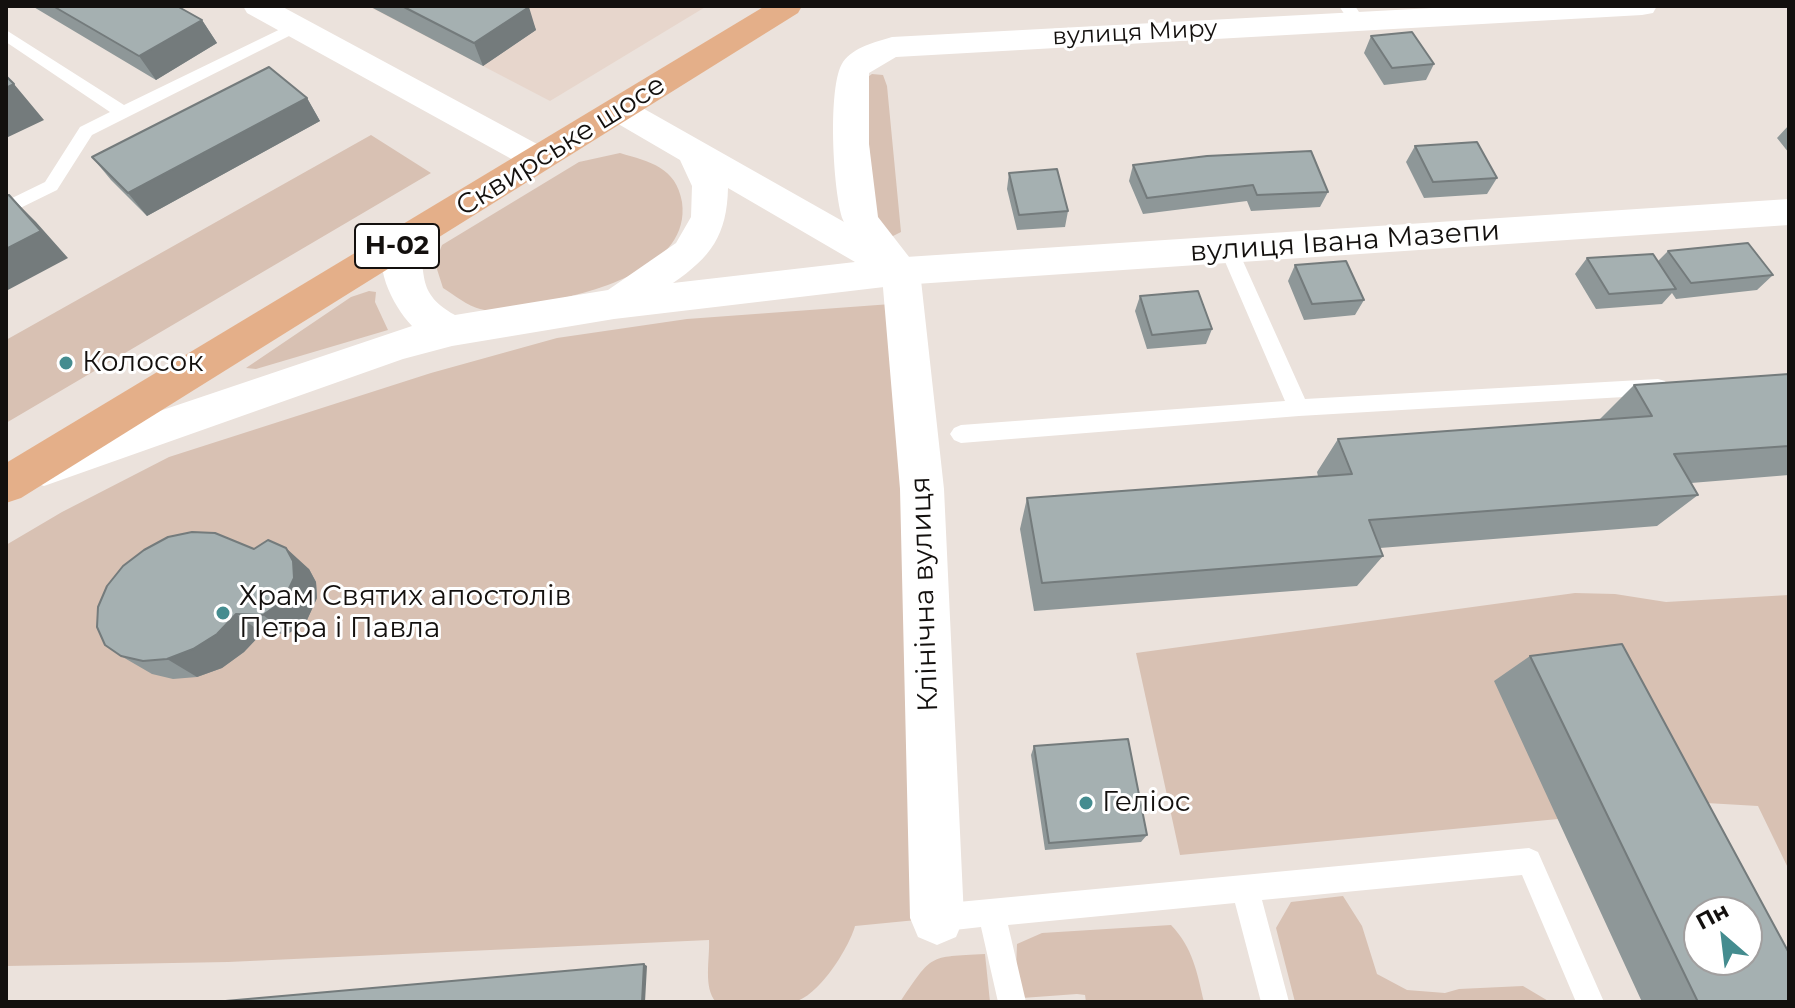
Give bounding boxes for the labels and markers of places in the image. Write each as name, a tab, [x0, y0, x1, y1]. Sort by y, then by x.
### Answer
place label: Колосок	[82, 346, 204, 380]
marker: Колосок	[57, 354, 75, 372]
place label: Храм Святих апостолів Петра і Павла	[239, 580, 572, 646]
marker: Храм Святих апостолів Петра і Павла	[214, 604, 232, 622]
place label: Геліос	[1102, 786, 1191, 820]
marker: Геліос	[1077, 794, 1095, 812]

